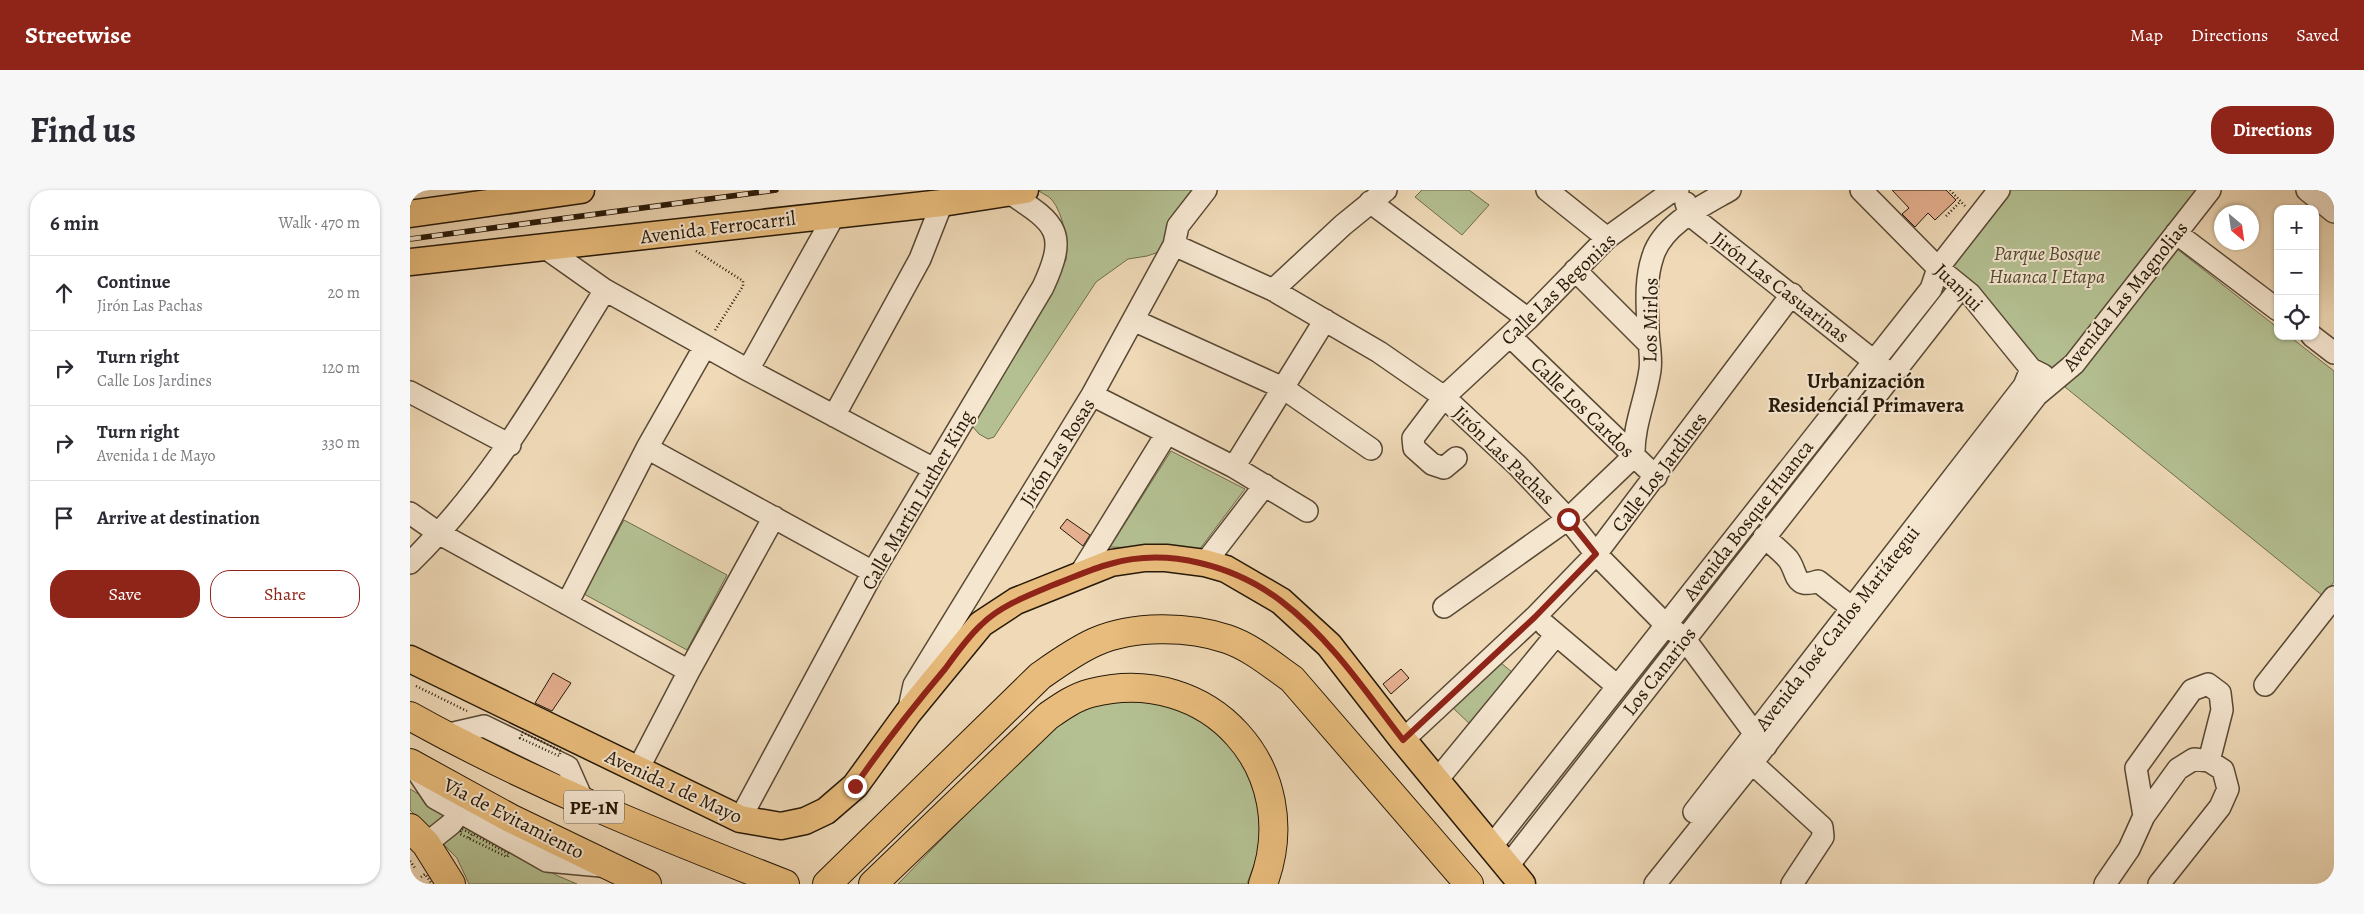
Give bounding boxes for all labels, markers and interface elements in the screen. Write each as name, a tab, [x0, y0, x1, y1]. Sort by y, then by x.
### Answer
text: Streetwise	[25, 19, 131, 51]
text: Map	[2130, 23, 2163, 47]
text: Directions	[2191, 23, 2268, 47]
text: Saved	[2296, 23, 2339, 47]
text: Find us	[30, 106, 136, 154]
button: Directions	[2211, 106, 2334, 154]
street label: Avenida Ferrocarril	[638, 205, 797, 251]
north arrow	[2214, 205, 2259, 250]
map controls	[2274, 205, 2319, 340]
button: +	[2274, 205, 2319, 250]
text: 6 min	[50, 209, 99, 237]
text: Walk · 470 m	[279, 212, 360, 234]
street label: Avenida Las Magnolias	[2056, 216, 2194, 378]
street label: Jirón Las Casuarinas	[1706, 225, 1855, 350]
street label: Calle Las Begonias	[1495, 227, 1622, 351]
park label: Parque Bosque Huanca I Etapa	[1989, 240, 2105, 290]
button: −	[2274, 250, 2319, 295]
street label: Juanjui	[1928, 257, 1989, 317]
text: Continue	[97, 269, 171, 295]
street label: Los Mirlos	[1636, 277, 1665, 363]
icon: ahead	[50, 279, 78, 307]
text: 20 m	[327, 282, 360, 304]
text: Jirón Las Pachas	[97, 295, 203, 317]
button: locate	[2274, 295, 2319, 340]
text: Turn right	[97, 344, 179, 370]
street label: Calle Los Cardos	[1525, 351, 1640, 464]
icon: right	[50, 354, 78, 382]
text: 120 m	[322, 357, 360, 379]
district label: Urbanización Residencial Primavera	[1768, 367, 1965, 419]
text: Calle Los Jardines	[97, 370, 212, 392]
street label: Jirón Las Rosas	[1014, 393, 1101, 511]
street label: Jirón Las Pachas	[1447, 400, 1561, 511]
street label: Calle Martin Luther King	[855, 405, 980, 595]
street label: Calle Los Jardines	[1605, 407, 1713, 538]
text: Turn right	[97, 419, 179, 445]
icon: right	[50, 429, 78, 457]
text: 330 m	[322, 432, 360, 454]
street label: Avenida Bosque Huanca	[1676, 434, 1820, 607]
text: Avenida 1 de Mayo	[97, 445, 216, 467]
icon: arrive	[50, 504, 78, 532]
text: Arrive at destination	[97, 505, 260, 531]
route start	[1557, 508, 1580, 531]
street label: Avenida José Carlos Mariátegui	[1748, 520, 1926, 737]
button: Save	[50, 570, 200, 618]
button: Share	[210, 570, 360, 618]
street label: Los Canarios	[1616, 621, 1703, 721]
street label: Avenida 1 de Mayo	[600, 742, 747, 830]
street label: Vía de Evitamiento	[438, 771, 589, 866]
route end	[844, 775, 867, 798]
road number: PE-1N	[564, 790, 624, 824]

